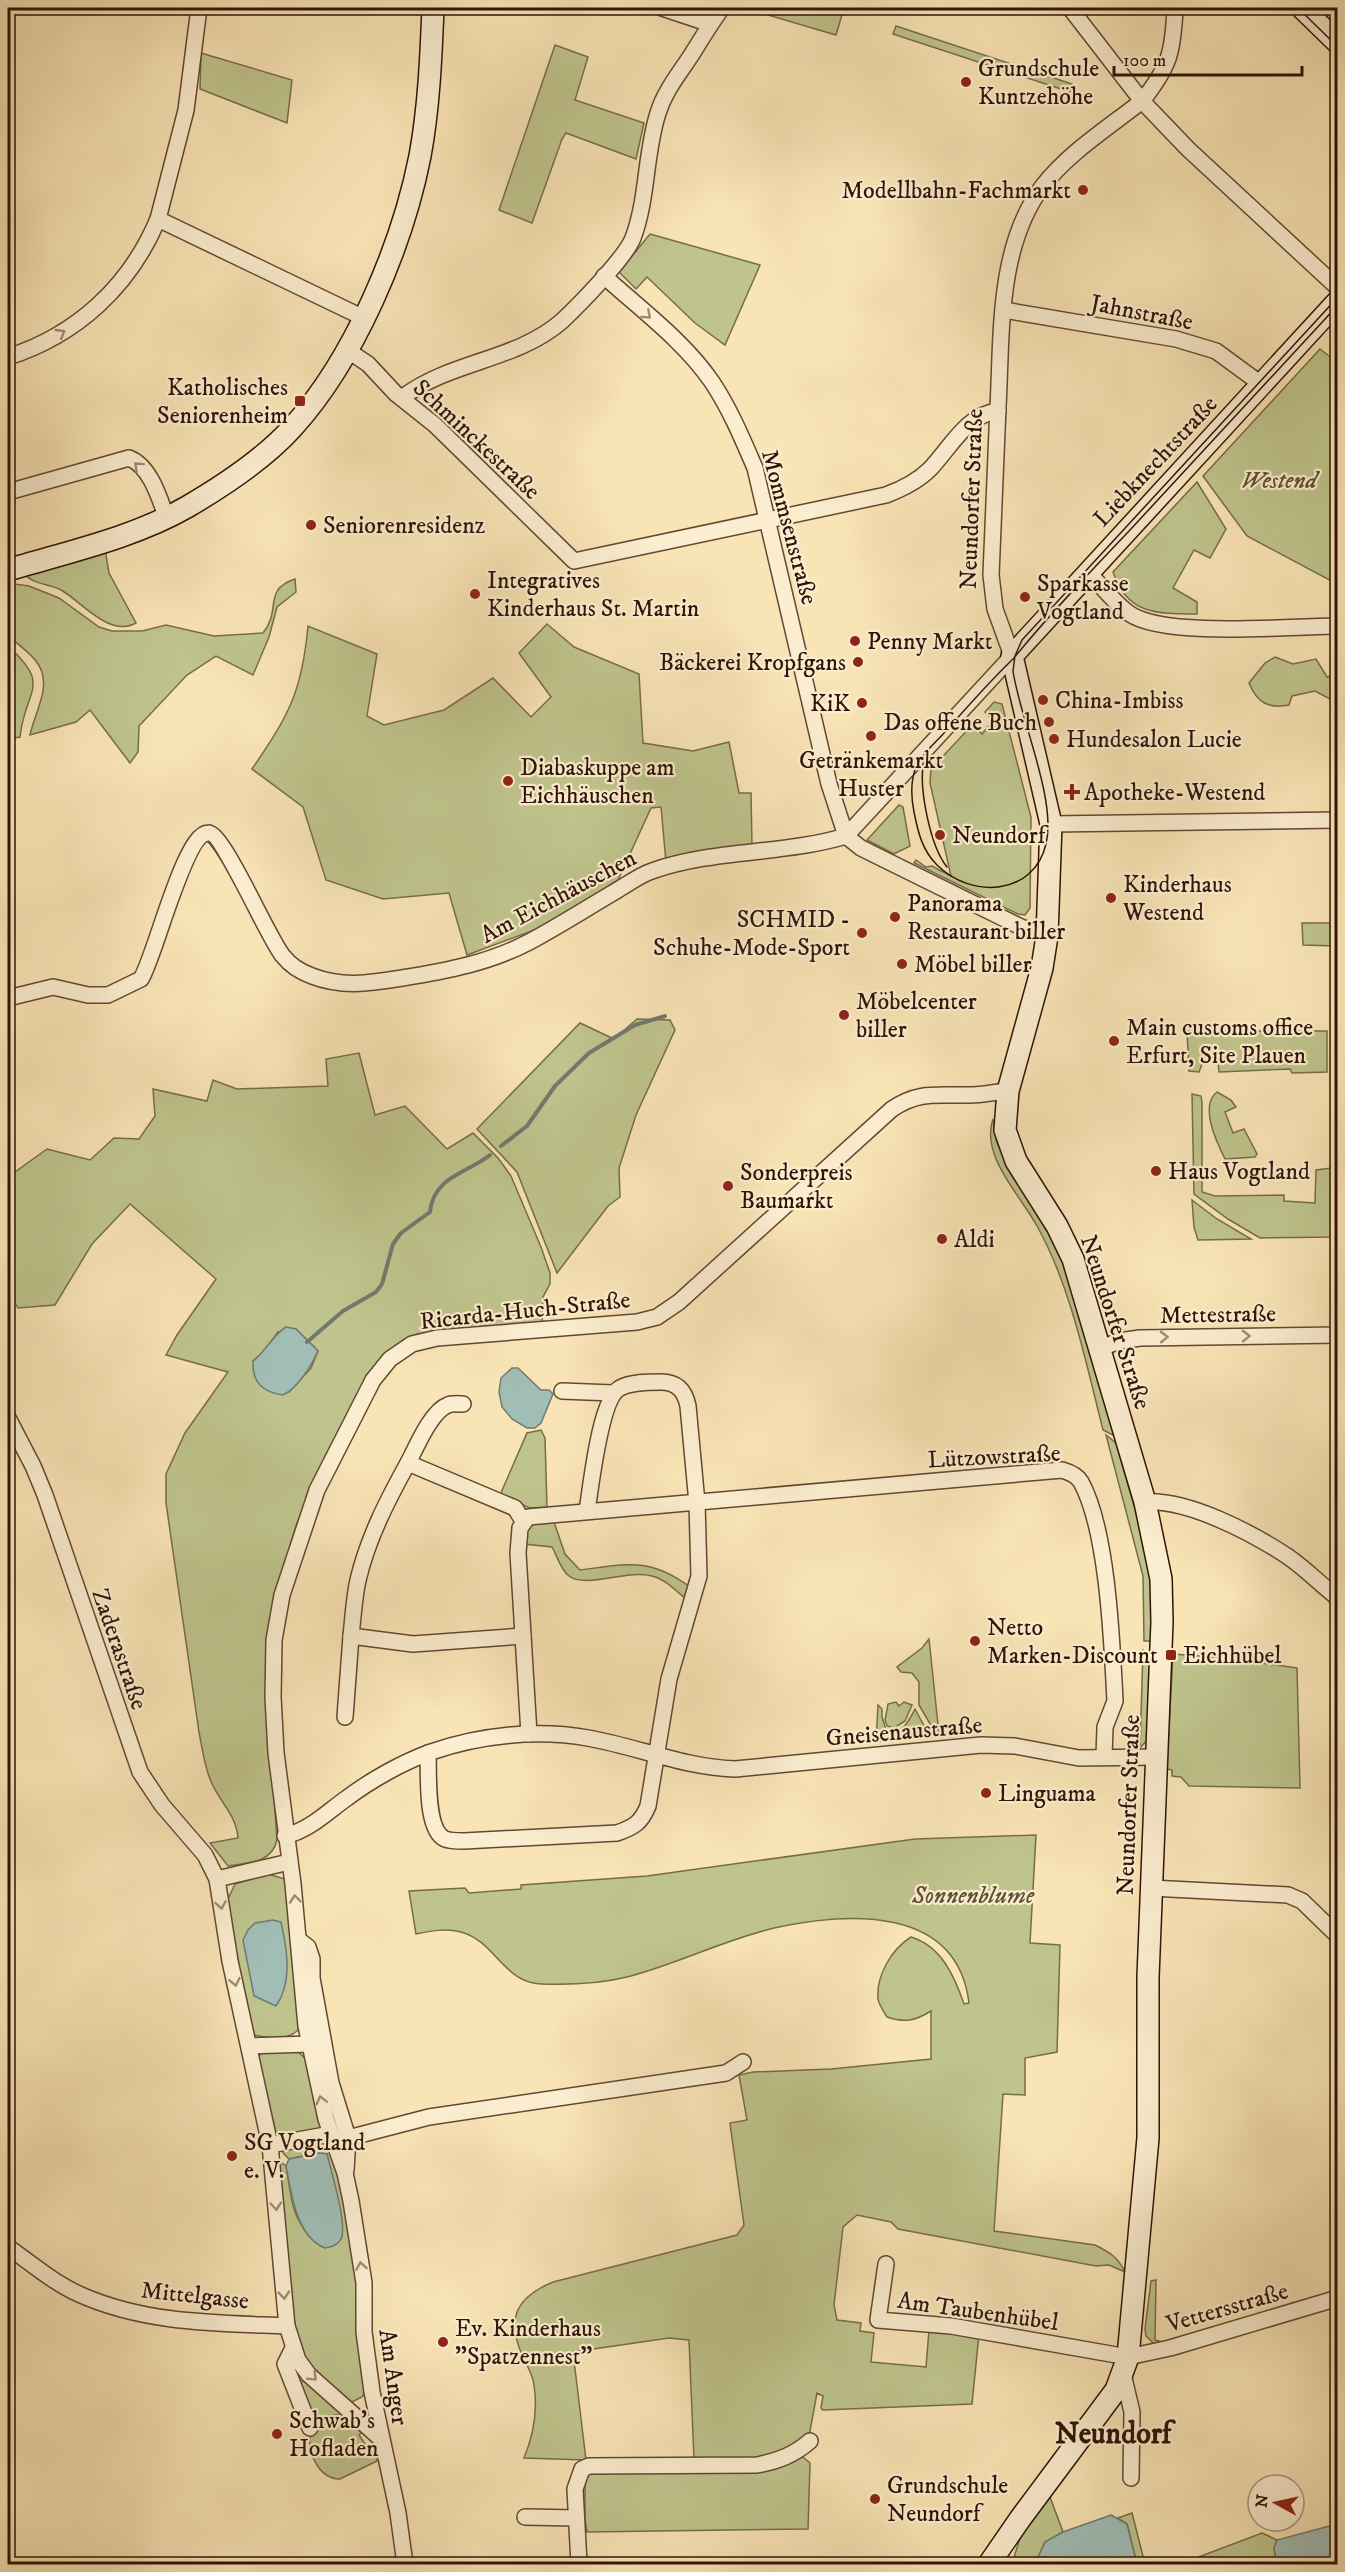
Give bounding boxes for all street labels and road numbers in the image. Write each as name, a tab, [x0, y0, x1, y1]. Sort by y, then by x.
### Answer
street label: Jahnstraße	[1086, 288, 1196, 338]
street label: Schminckestraße	[406, 373, 546, 506]
street label: Liebknechtstraße	[1087, 390, 1224, 534]
street label: Neundorfer Straße	[954, 408, 990, 590]
street label: Mommsenstraße	[754, 447, 824, 608]
street label: Am Eichhäuschen	[475, 843, 642, 951]
street label: Neundorfer Straße	[1073, 1232, 1157, 1413]
street label: Ricarda-Huch-Straße	[418, 1285, 632, 1337]
street label: Mettestraße	[1160, 1299, 1276, 1331]
street label: Lützowstraße	[927, 1439, 1061, 1475]
street label: Zaderastraße	[84, 1585, 154, 1714]
street label: Gneisenaustraße	[825, 1710, 984, 1754]
street label: Neundorfer Straße	[1111, 1714, 1147, 1896]
street label: Mittelgasse	[139, 2275, 250, 2317]
street label: Vettersstraße	[1162, 2276, 1292, 2340]
street label: Am Taubenhübel	[895, 2286, 1061, 2338]
street label: Am Anger	[371, 2327, 415, 2427]

